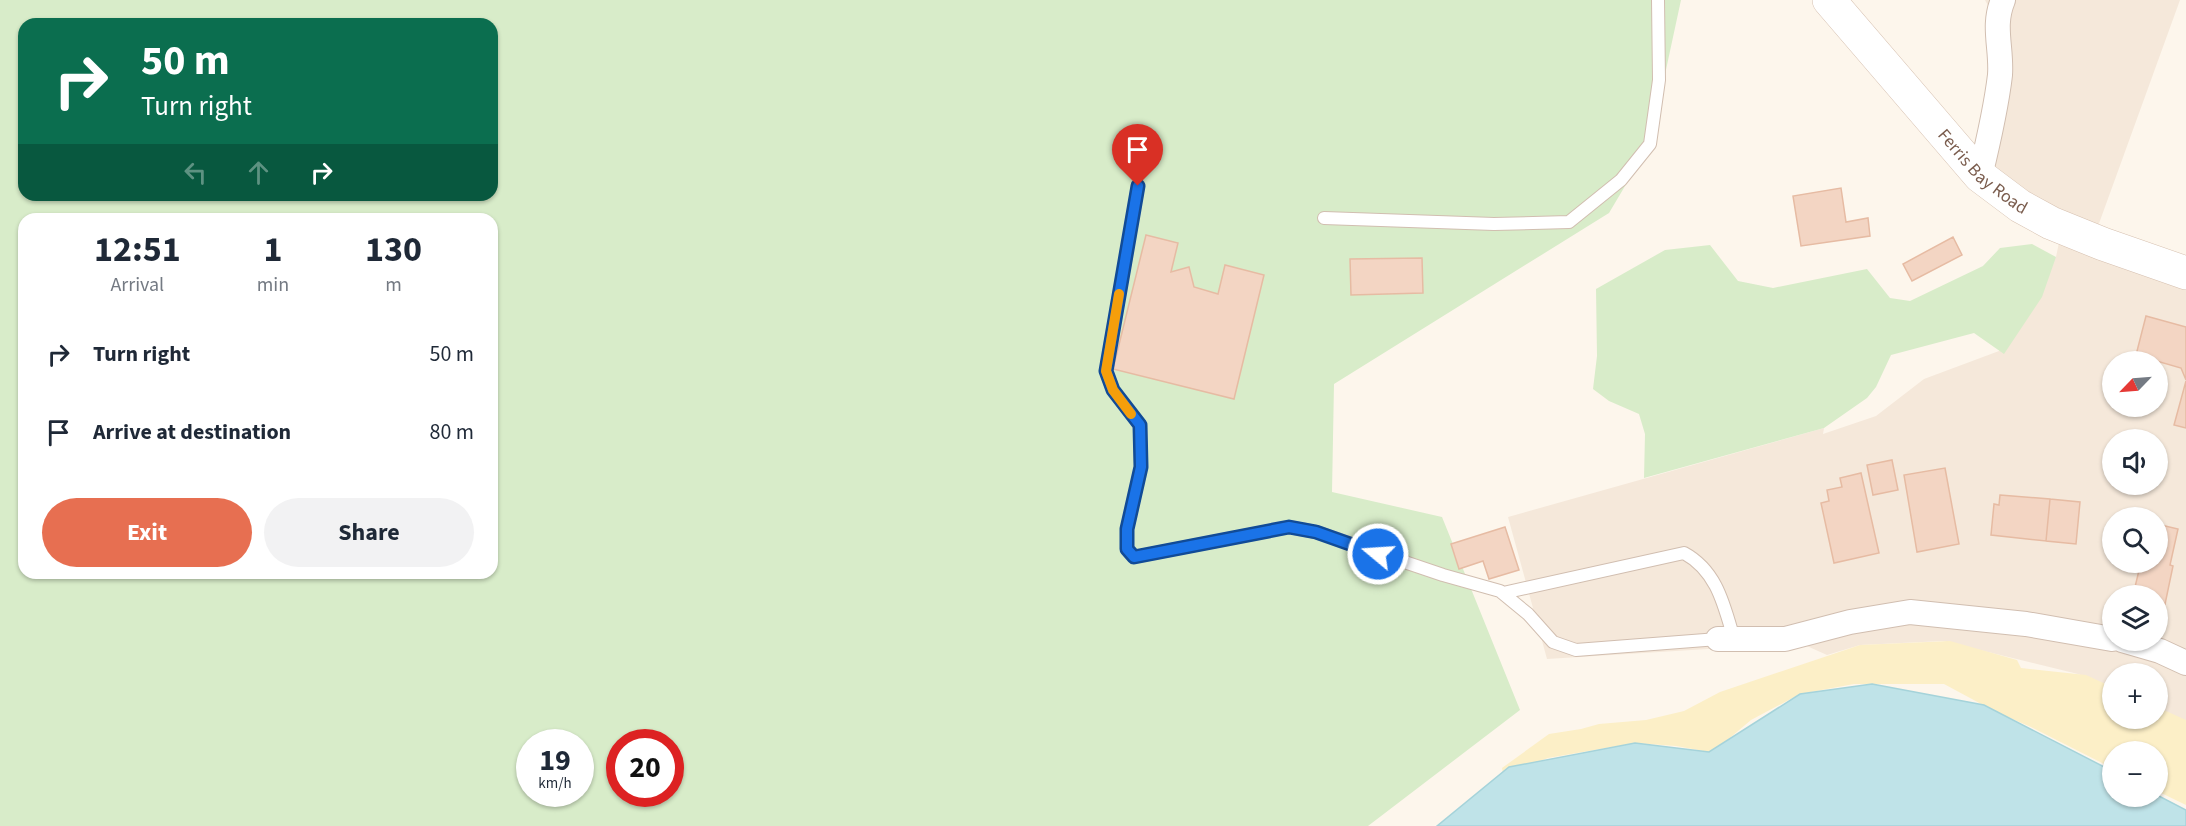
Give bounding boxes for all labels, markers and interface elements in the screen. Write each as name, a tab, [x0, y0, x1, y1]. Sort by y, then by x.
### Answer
text: 50 m	[141, 31, 230, 91]
icon: right	[42, 42, 120, 120]
text: Turn right	[141, 87, 252, 126]
street label: Ferris Bay Road	[1932, 123, 2032, 220]
pin	[1112, 124, 1163, 186]
icon: arrive	[1121, 133, 1154, 166]
icon: left	[179, 156, 212, 189]
icon: ahead	[242, 156, 275, 189]
icon: right	[305, 156, 338, 189]
text: 12:51	[94, 224, 181, 275]
text: 1	[263, 224, 282, 275]
text: 130	[365, 224, 422, 275]
text: Arrival	[110, 271, 164, 299]
text: min	[257, 271, 289, 299]
text: m	[385, 271, 402, 299]
icon: right	[42, 338, 75, 371]
text: Turn right	[93, 338, 190, 370]
text: 50 m	[429, 338, 474, 370]
north arrow	[2102, 351, 2168, 417]
map controls	[2102, 351, 2168, 807]
icon: arrive	[42, 416, 75, 449]
text: Arrive at destination	[93, 416, 291, 448]
text: 80 m	[429, 416, 474, 448]
button: sound	[2102, 429, 2168, 495]
button: Exit	[42, 498, 252, 567]
button: Share	[264, 498, 474, 567]
button: search	[2102, 507, 2168, 573]
position arrow	[1346, 522, 1410, 586]
button: layers	[2102, 585, 2168, 651]
button: +	[2102, 663, 2168, 729]
speed limit sign: 20	[606, 729, 684, 807]
text: 19	[539, 739, 571, 782]
button: −	[2102, 741, 2168, 807]
text: km/h	[538, 773, 572, 794]

